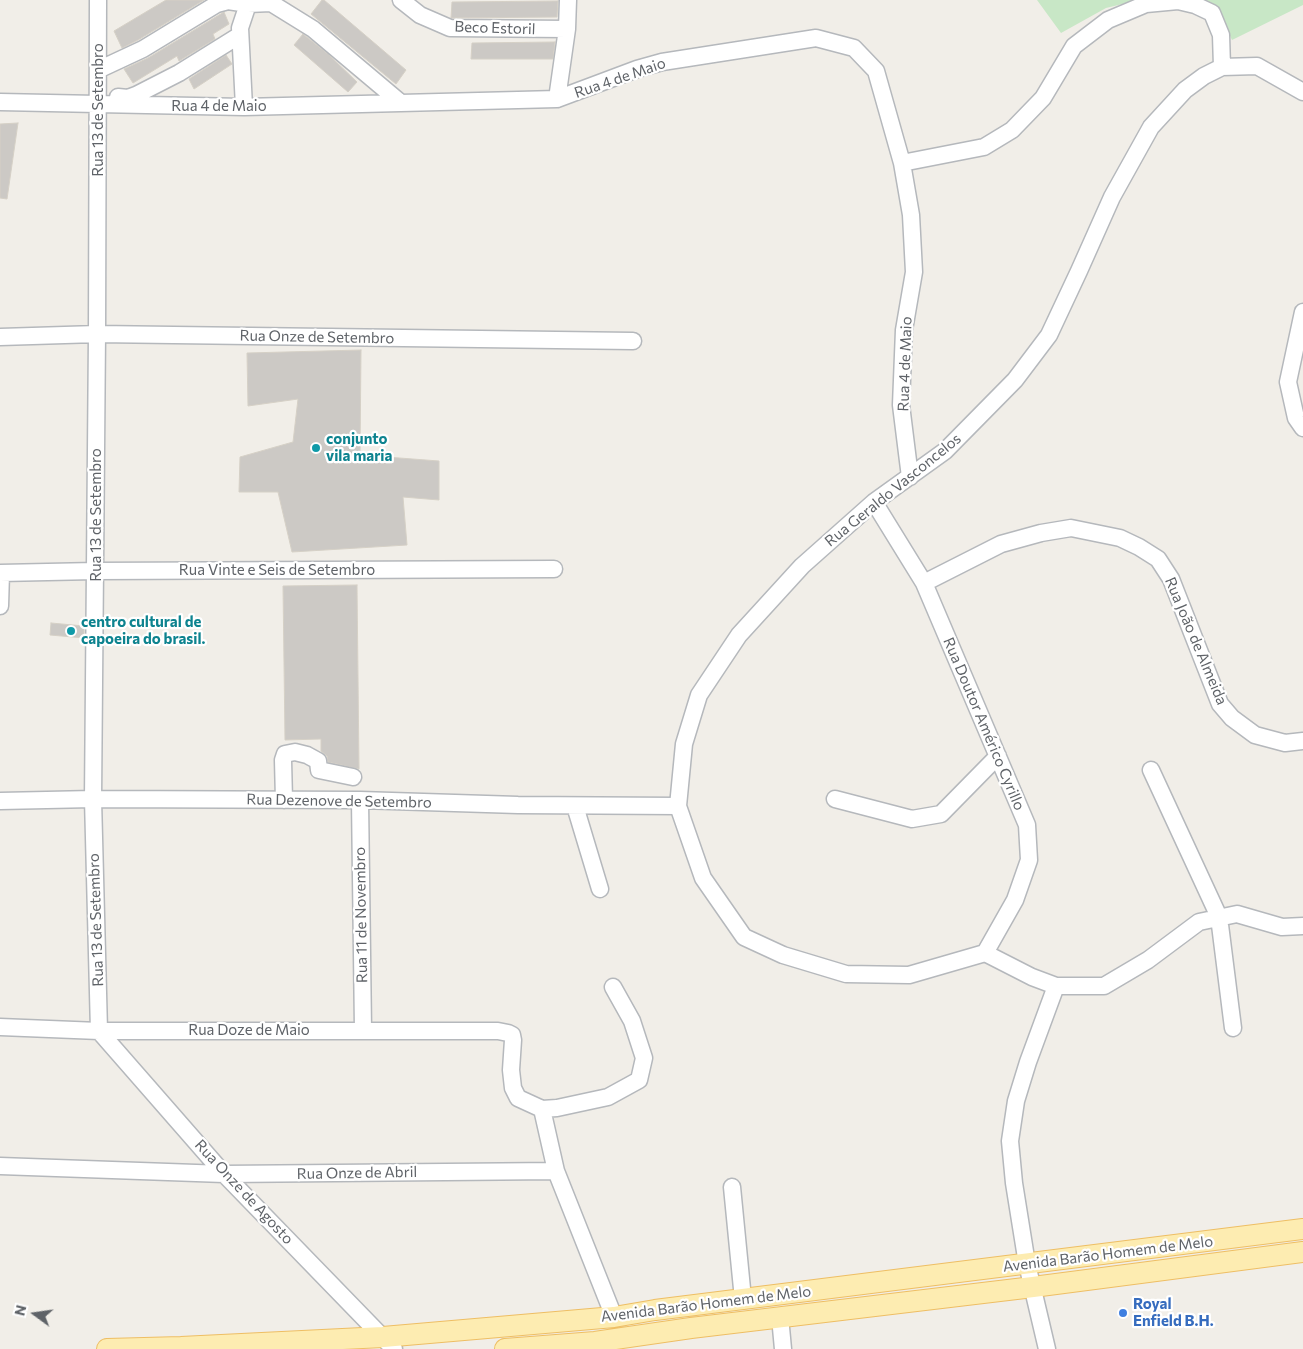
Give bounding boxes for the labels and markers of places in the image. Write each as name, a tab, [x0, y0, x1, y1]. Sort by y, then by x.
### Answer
place label: conjunto vila maria	[326, 430, 392, 465]
marker: conjunto vila maria	[310, 442, 322, 454]
place label: centro cultural de capoeira do brasil.	[81, 613, 206, 648]
marker: centro cultural de capoeira do brasil.	[65, 625, 77, 637]
place label: Royal Enfield B.H.	[1133, 1295, 1214, 1330]
marker: Royal Enfield B.H.	[1117, 1307, 1129, 1319]

